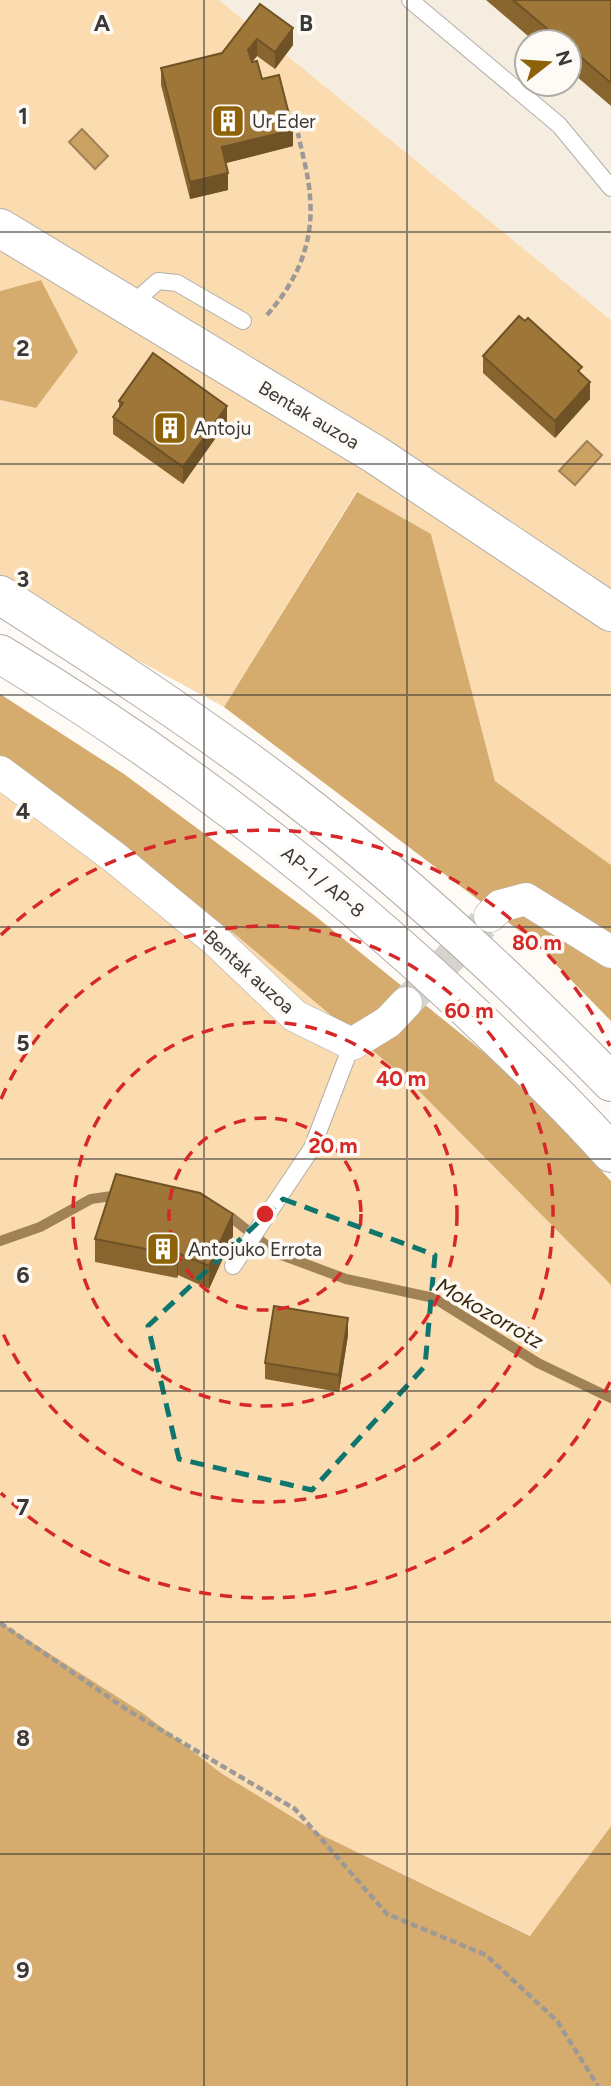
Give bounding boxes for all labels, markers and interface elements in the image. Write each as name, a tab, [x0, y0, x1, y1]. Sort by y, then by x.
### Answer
text: A	[94, 9, 111, 37]
text: B	[299, 9, 313, 37]
north arrow	[513, 28, 583, 98]
text: N	[551, 48, 577, 69]
text: 1	[18, 102, 28, 130]
building icon: Ur Eder	[209, 102, 247, 140]
place label: Ur Eder	[252, 110, 316, 133]
text: 2	[16, 334, 30, 362]
street label: Bentak auzoa	[254, 376, 364, 454]
building icon: Antoju	[151, 409, 189, 447]
place label: Antoju	[194, 417, 251, 440]
text: 3	[17, 565, 29, 593]
text: 4	[16, 797, 30, 825]
street label: AP-1 / AP-8	[277, 842, 369, 922]
street label: Bentak auzoa	[199, 925, 299, 1019]
text: 80 m	[512, 930, 562, 955]
text: 60 m	[444, 998, 494, 1023]
text: 5	[16, 1029, 30, 1057]
text: 40 m	[376, 1066, 426, 1091]
text: 20 m	[308, 1133, 358, 1158]
centre of rings	[253, 1202, 277, 1226]
building icon: Antojuko Errota	[144, 1230, 182, 1268]
place label: Antojuko Errota	[188, 1238, 322, 1261]
text: 6	[16, 1261, 30, 1289]
water label: Mokozorrotz	[432, 1272, 549, 1354]
text: 7	[17, 1493, 30, 1521]
text: 8	[16, 1724, 30, 1752]
text: 9	[16, 1956, 30, 1984]

